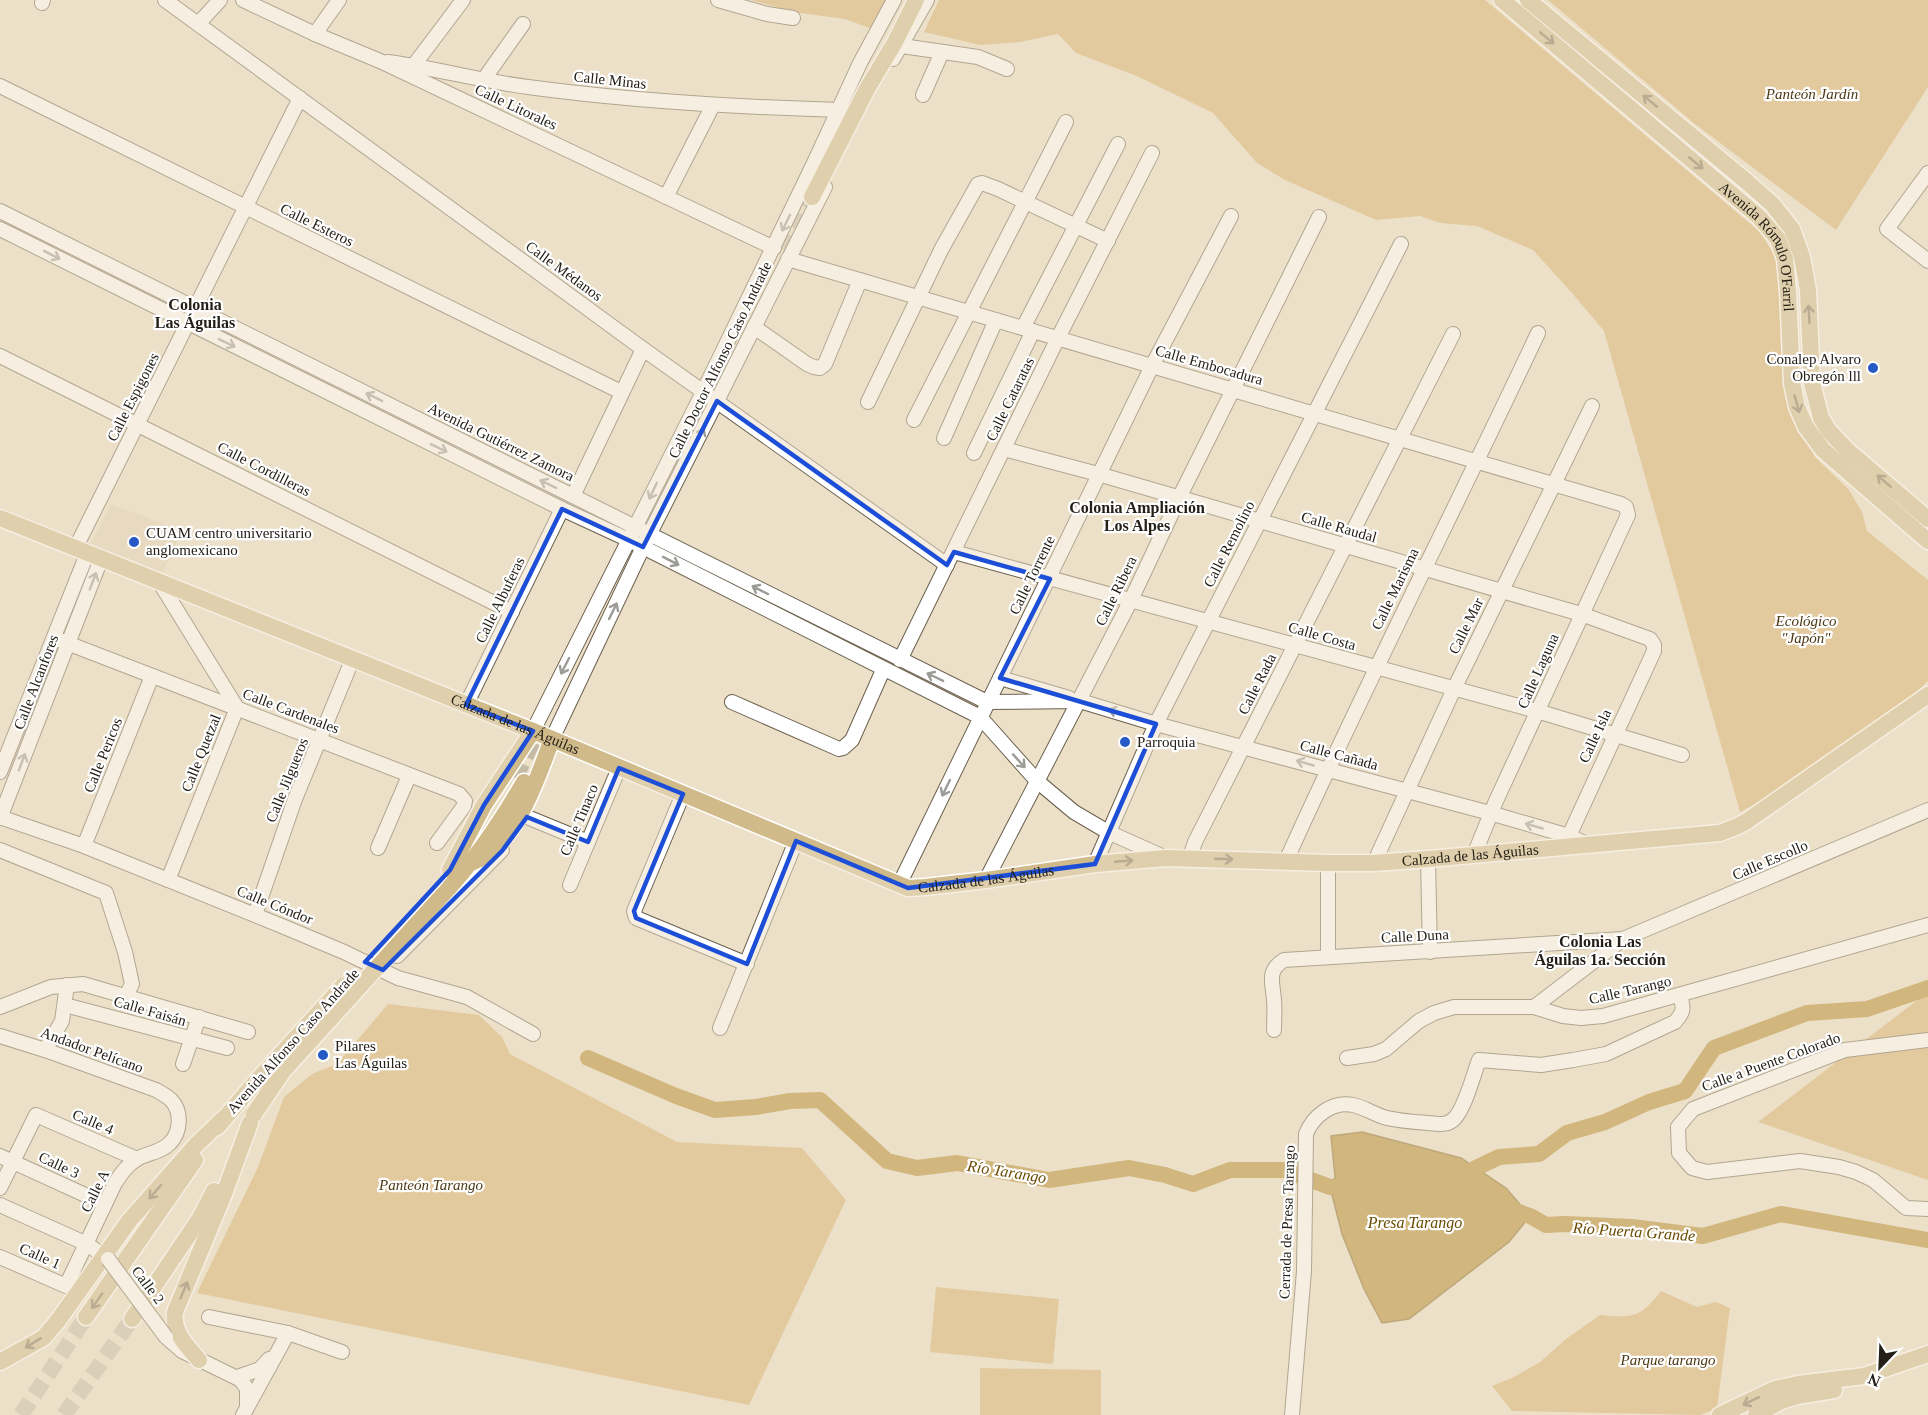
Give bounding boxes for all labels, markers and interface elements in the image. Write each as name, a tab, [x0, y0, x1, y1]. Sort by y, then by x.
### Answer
one-way arrow	[1539, 31, 1555, 44]
street label: Calle Minas	[573, 68, 647, 92]
street label: Calle Litorales	[472, 81, 560, 133]
park label: Panteón Jardín	[1765, 86, 1858, 102]
one-way arrow	[1643, 94, 1658, 108]
one-way arrow	[1688, 157, 1704, 170]
street label: Avenida Rómulo O'Farril	[1716, 179, 1797, 312]
street label: Calle Esteros	[278, 200, 356, 250]
one-way arrow	[779, 213, 791, 231]
street label: Calle Médanos	[523, 238, 605, 304]
one-way arrow	[43, 250, 61, 262]
street label: Calle Doctor Alfonso Caso Andrade	[665, 259, 775, 461]
district label: Colonia Las Águilas	[155, 296, 235, 332]
one-way arrow	[1803, 304, 1814, 324]
one-way arrow	[217, 337, 235, 349]
street label: Calle Embocadura	[1153, 342, 1265, 388]
street label: Calle Espigones	[104, 350, 162, 444]
place label: Conalep Alvaro Obregón lll	[1766, 351, 1861, 384]
street label: Calle Cataratas	[983, 354, 1037, 444]
marker: Conalep Alvaro Obregón lll	[1866, 361, 1880, 375]
one-way arrow	[365, 391, 383, 402]
one-way arrow	[1792, 394, 1803, 413]
street label: Avenida Gutiérrez Zamora	[425, 400, 577, 485]
one-way arrow	[694, 428, 706, 446]
street label: Calle Cordilleras	[215, 439, 313, 499]
one-way arrow	[430, 442, 447, 454]
one-way arrow	[1877, 474, 1892, 488]
one-way arrow	[540, 478, 558, 489]
one-way arrow	[646, 482, 658, 500]
street label: Calle Remolino	[1200, 498, 1258, 590]
district label: Colonia Ampliación Los Alpes	[1069, 499, 1205, 535]
street label: Calle Raudal	[1299, 509, 1379, 545]
place label: CUAM centro universitario anglomexicano	[146, 525, 312, 558]
street label: Calle Torrente	[1006, 533, 1058, 617]
marker: CUAM centro universitario anglomexicano	[127, 535, 141, 549]
street label: Calle Marisma	[1368, 545, 1422, 632]
street label: Calle Ribera	[1092, 553, 1140, 628]
street label: Calle Albuferas	[472, 554, 528, 646]
one-way arrow	[661, 556, 679, 567]
one-way arrow	[88, 572, 99, 590]
one-way arrow	[752, 583, 770, 595]
street label: Calle Mar	[1446, 595, 1486, 657]
one-way arrow	[607, 602, 619, 620]
park label: Ecológico "Japón"	[1775, 613, 1837, 646]
street label: Calle Costa	[1286, 619, 1358, 653]
street label: Calle Laguna	[1514, 631, 1562, 711]
street label: Calle Alcanfores	[11, 632, 62, 732]
street label: Calle Rada	[1235, 651, 1279, 717]
one-way arrow	[559, 656, 571, 674]
one-way arrow	[926, 671, 944, 682]
street label: Calle Cardenales	[240, 685, 342, 737]
street label: Calzada de las Águilas	[449, 691, 582, 758]
one-way arrow	[1108, 706, 1127, 717]
street label: Calle Isla	[1576, 706, 1614, 765]
street label: Calle Quetzal	[178, 712, 224, 794]
street label: Calle Pericos	[81, 715, 125, 795]
place label: Parroquia	[1137, 734, 1196, 750]
street label: Calle Jilgueros	[263, 735, 311, 825]
marker: Parroquia	[1118, 735, 1132, 749]
street label: Calle Cañada	[1298, 737, 1380, 773]
one-way arrow	[17, 753, 28, 772]
one-way arrow	[1012, 753, 1026, 768]
one-way arrow	[1296, 757, 1315, 768]
one-way arrow	[939, 779, 951, 797]
street label: Calle Tinaco	[557, 782, 601, 858]
one-way arrow	[1525, 819, 1544, 831]
street label: Calle Escollo	[1730, 837, 1810, 883]
street label: Calzada de las Águilas	[1401, 841, 1539, 869]
one-way arrow	[1214, 853, 1234, 864]
one-way arrow	[1113, 856, 1133, 867]
street label: Calzada de las Águilas	[917, 862, 1055, 895]
street label: Calle Cóndor	[235, 883, 315, 927]
street label: Calle Duna	[1381, 926, 1450, 946]
district label: Colonia Las Águilas 1a. Sección	[1534, 933, 1666, 969]
street label: Avenida Alfonso Caso Andrade	[224, 965, 362, 1117]
street label: Calle Tarango	[1587, 973, 1673, 1007]
street label: Calle Faisán	[112, 993, 189, 1029]
street label: Andador Pelícano	[39, 1024, 145, 1076]
street label: Calle a Puente Colorado	[1700, 1029, 1842, 1095]
place label: Pilares Las Águilas	[335, 1038, 407, 1071]
marker: Pilares Las Águilas	[316, 1048, 330, 1062]
street label: Calle 4	[70, 1106, 116, 1138]
street label: Cerrada de Presa Tarango	[1276, 1145, 1298, 1299]
street label: Calle 3	[36, 1149, 82, 1181]
water label: Río Tarango	[965, 1157, 1048, 1187]
street label: Calle A	[78, 1167, 113, 1215]
park label: Panteón Tarango	[378, 1177, 484, 1193]
one-way arrow	[148, 1184, 162, 1199]
water label: Presa Tarango	[1367, 1214, 1462, 1232]
water label: Río Puerta Grande	[1571, 1219, 1696, 1244]
street label: Calle 1	[17, 1240, 63, 1272]
street label: Calle 2	[129, 1263, 167, 1307]
one-way arrow	[179, 1281, 190, 1299]
one-way arrow	[91, 1293, 103, 1309]
north arrow	[1850, 1337, 1910, 1397]
one-way arrow	[25, 1338, 42, 1350]
park label: Parque tarango	[1620, 1352, 1716, 1368]
text: N	[1865, 1370, 1883, 1390]
one-way arrow	[1742, 1395, 1760, 1407]

